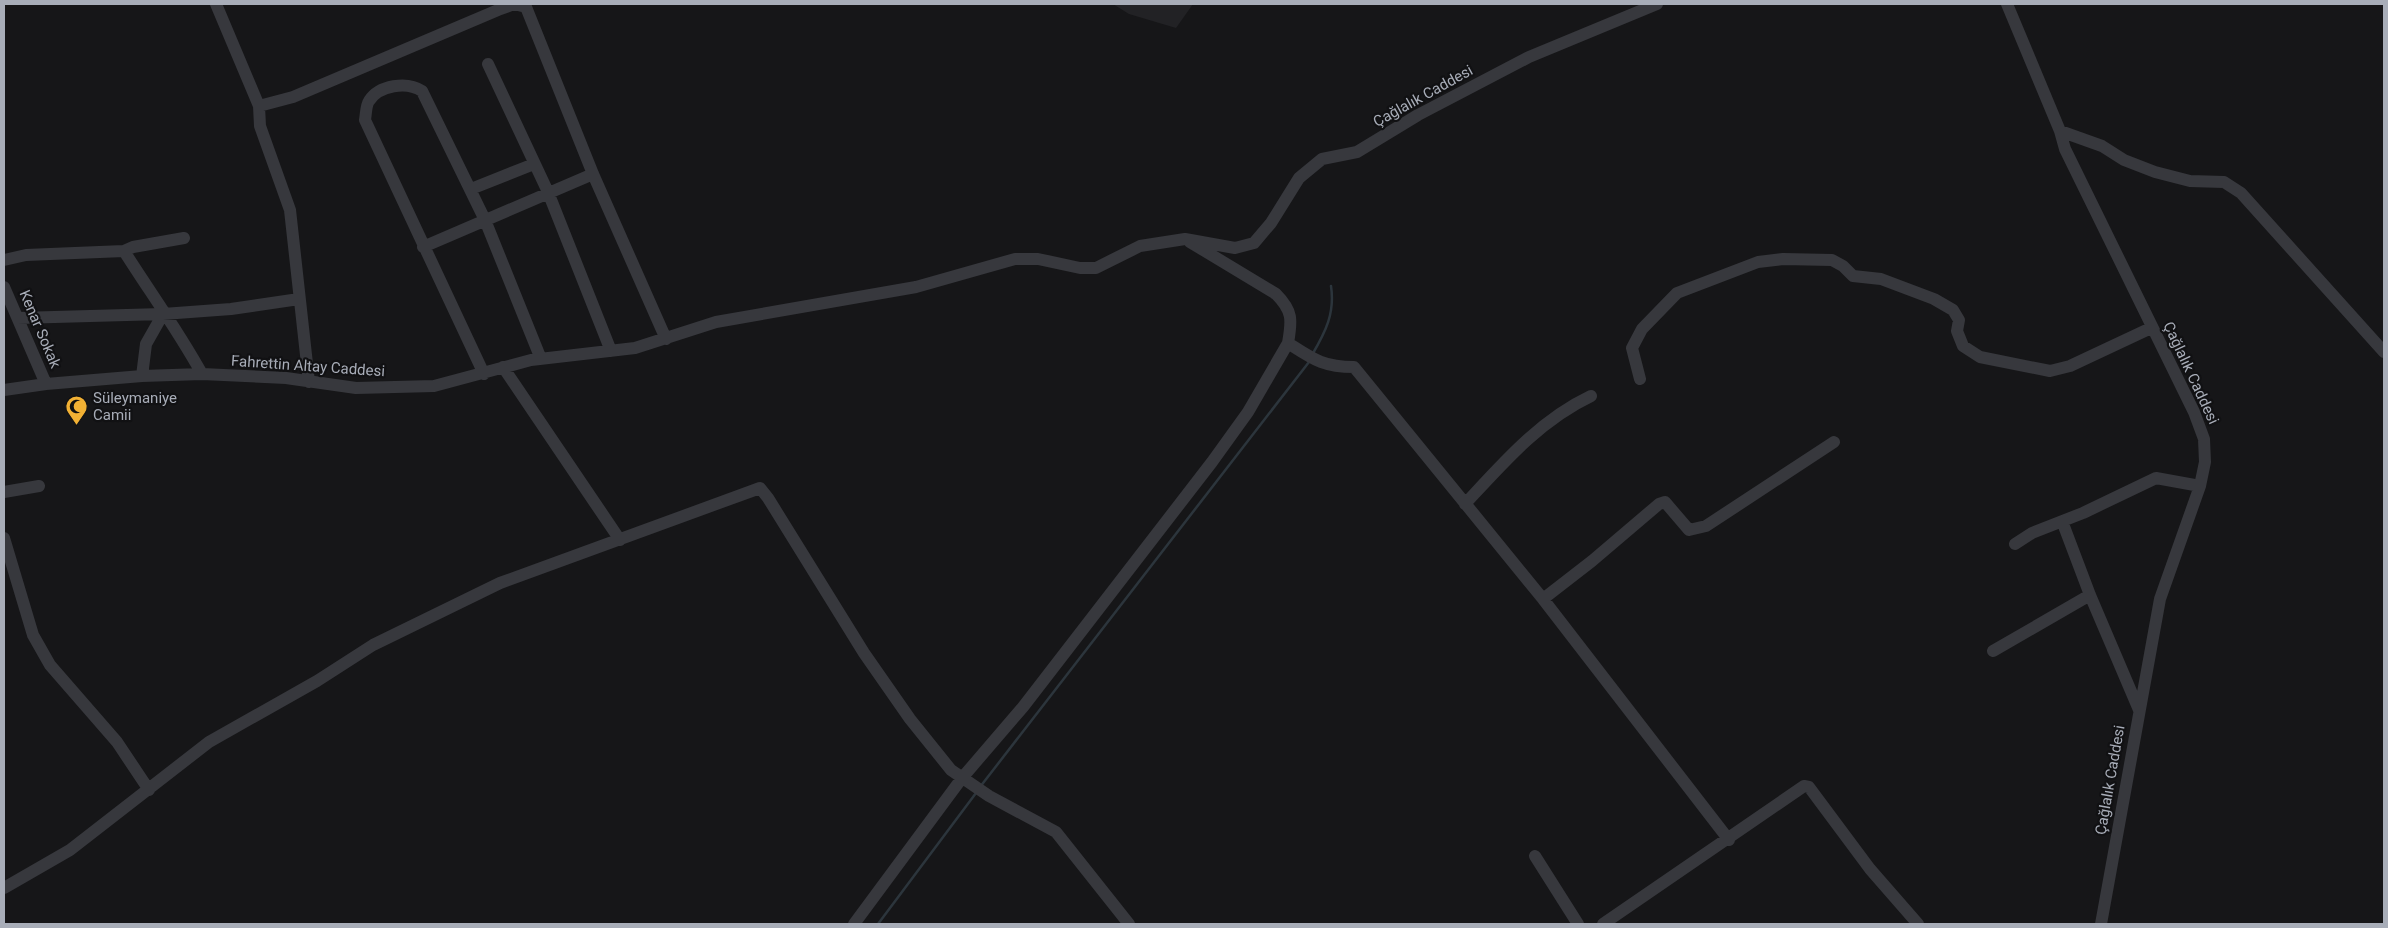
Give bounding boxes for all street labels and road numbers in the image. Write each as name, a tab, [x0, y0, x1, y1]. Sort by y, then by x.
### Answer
street label: Çağlalık Caddesi	[1370, 61, 1476, 131]
street label: Kenar Sokak	[15, 287, 65, 371]
street label: Çağlalık Caddesi	[2159, 319, 2223, 427]
street label: Fahrettin Altay Caddesi	[230, 352, 386, 380]
street label: Çağlalık Caddesi	[2091, 724, 2129, 836]

